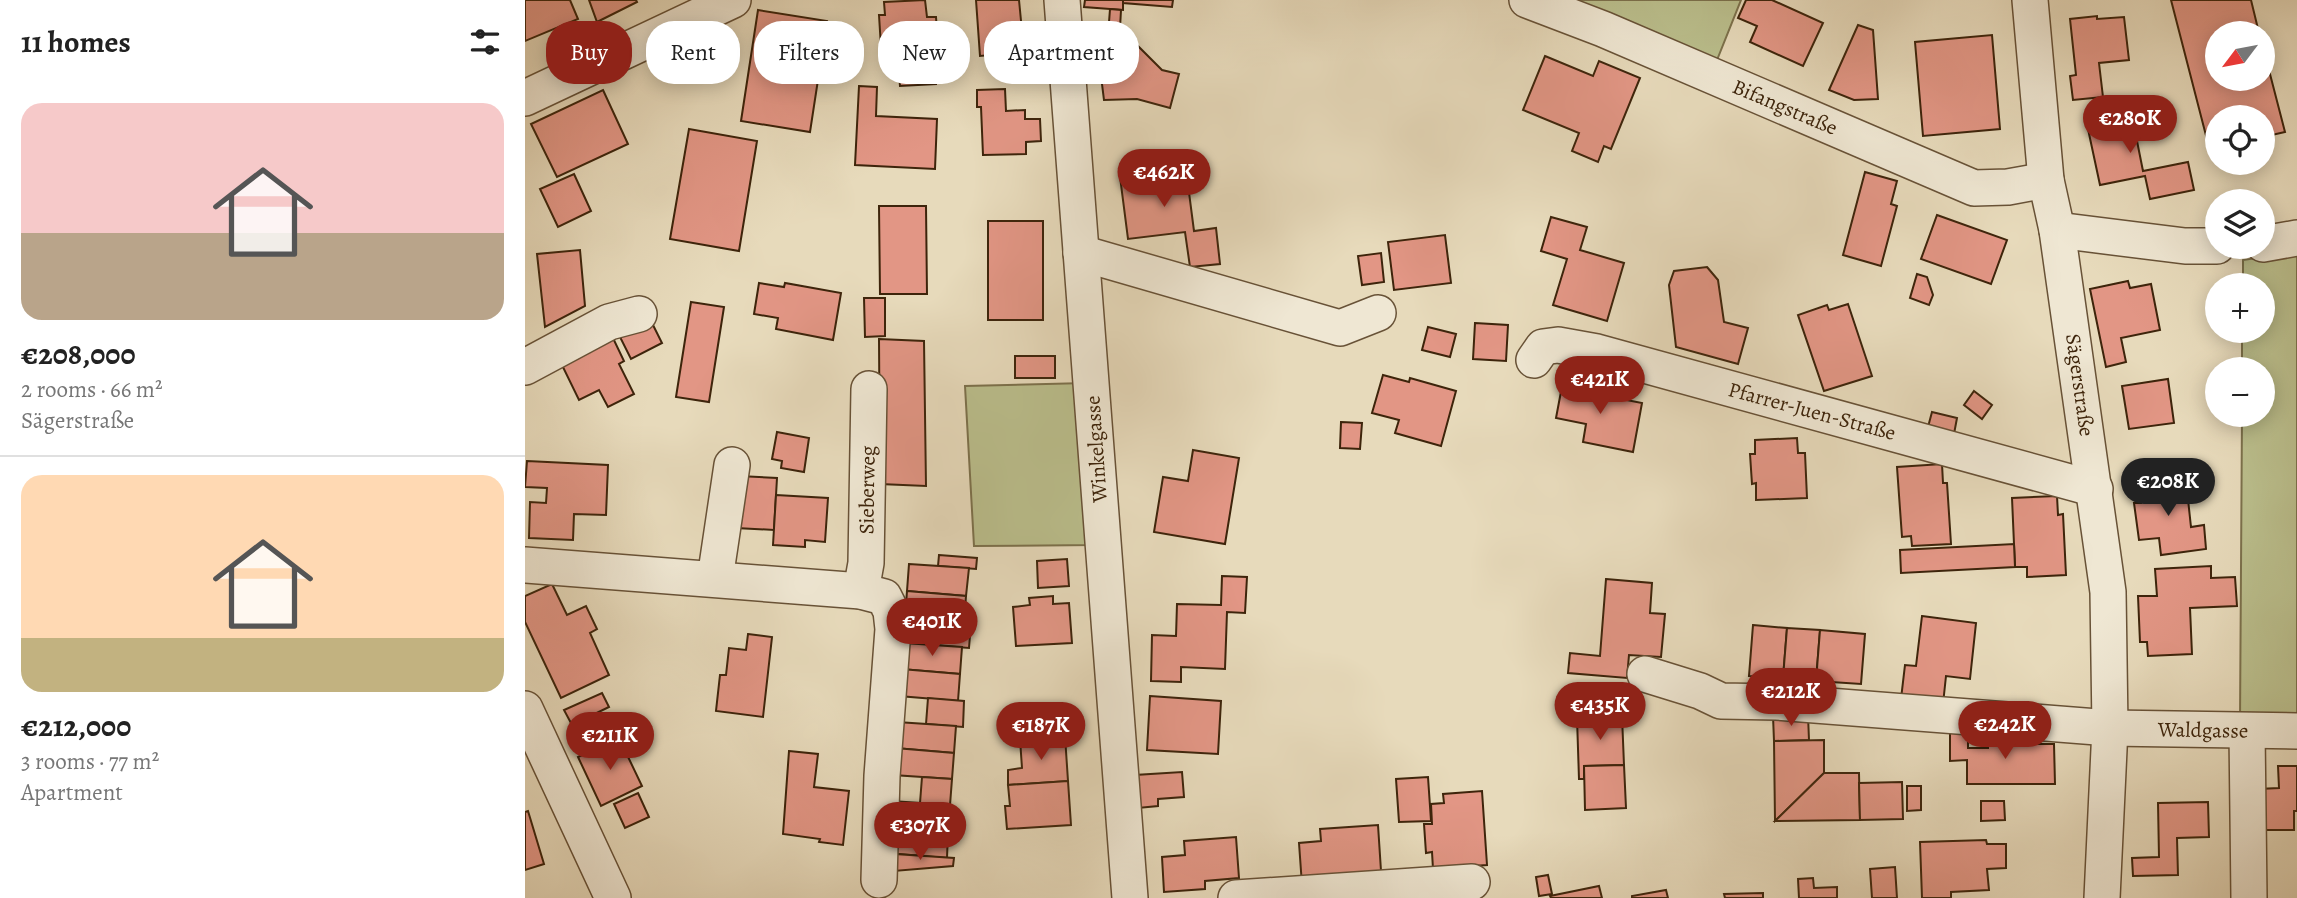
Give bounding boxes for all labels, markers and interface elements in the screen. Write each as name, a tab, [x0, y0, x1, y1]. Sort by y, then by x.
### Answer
chip: Buy	[546, 21, 632, 84]
chip: Rent	[646, 21, 740, 84]
chip: Filters	[754, 21, 864, 84]
chip: New	[878, 21, 970, 84]
chip: Apartment	[984, 21, 1139, 84]
north arrow	[2205, 21, 2275, 91]
map controls	[2205, 21, 2275, 427]
text: 11 homes	[21, 22, 131, 62]
icon: filters	[466, 23, 504, 61]
street label: Bifangstraße	[1728, 72, 1842, 142]
pin: €280K	[2081, 96, 2179, 155]
text: €280K	[2099, 102, 2161, 133]
button: locate	[2205, 105, 2275, 175]
icon: home	[200, 149, 326, 275]
pin: €462K	[1115, 150, 1213, 209]
text: €462K	[1134, 156, 1194, 187]
button: layers	[2205, 189, 2275, 259]
button: +	[2205, 273, 2275, 343]
street label: Sägerstraße	[2059, 332, 2101, 438]
text: €208,000	[21, 334, 136, 374]
pin: €421K	[1551, 356, 1649, 416]
button: −	[2205, 357, 2275, 427]
text: €421K	[1571, 363, 1629, 394]
text: 2 rooms · 66 m²	[21, 374, 163, 405]
street label: Pfarrer-Juen-Straße	[1725, 375, 1899, 447]
street label: Winkelgasse	[1078, 395, 1114, 504]
text: Sägerstraße	[21, 405, 134, 436]
street label: Sieberweg	[852, 445, 882, 535]
pin: €208K	[2119, 458, 2217, 518]
text: €208K	[2137, 465, 2199, 496]
icon: home	[200, 521, 326, 647]
pin: €401K	[883, 598, 981, 658]
text: €401K	[903, 605, 961, 636]
pin: €212K	[1742, 668, 1840, 728]
text: €212K	[1762, 675, 1820, 706]
pin: €435K	[1551, 682, 1649, 742]
text: €435K	[1571, 689, 1629, 720]
pin: €187K	[992, 702, 1090, 762]
pin: €242K	[1956, 702, 2054, 761]
text: €212,000	[21, 706, 131, 746]
text: €242K	[1974, 708, 2036, 739]
text: €187K	[1012, 709, 1070, 740]
pin: €211K	[561, 712, 659, 772]
street label: Waldgasse	[2157, 715, 2248, 745]
text: €211K	[582, 719, 638, 750]
text: 3 rooms · 77 m²	[21, 746, 159, 777]
text: Apartment	[21, 777, 123, 808]
pin: €307K	[871, 802, 969, 862]
text: €307K	[890, 809, 950, 840]

